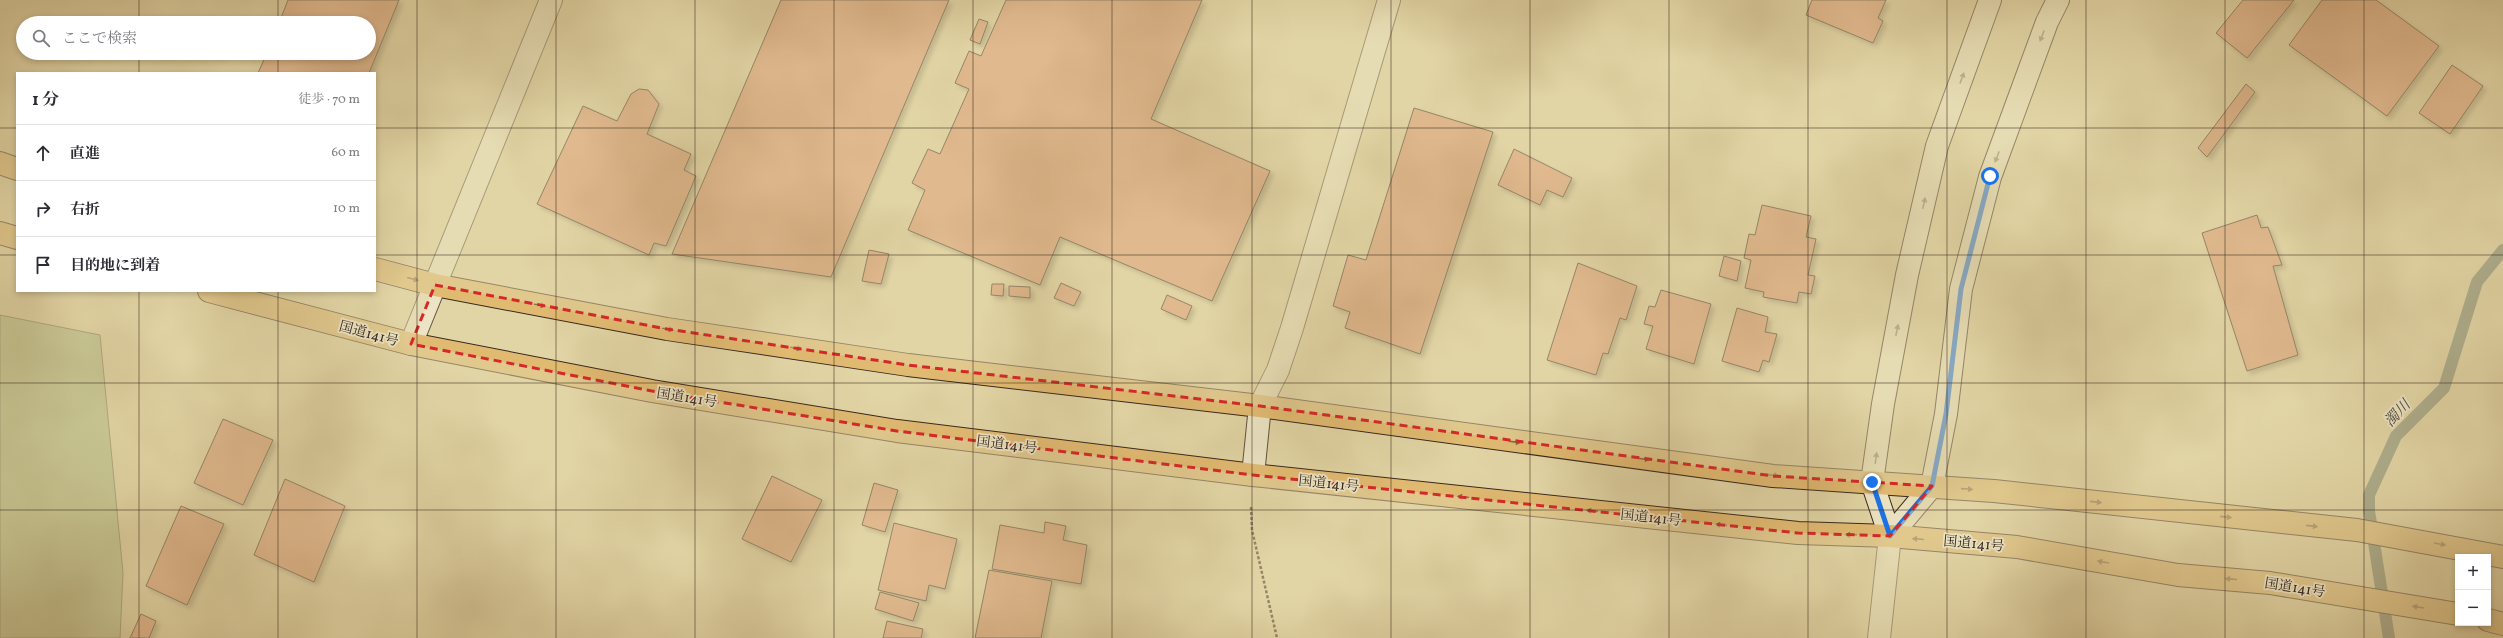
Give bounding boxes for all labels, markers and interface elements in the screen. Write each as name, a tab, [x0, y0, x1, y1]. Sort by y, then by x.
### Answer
search box	[16, 16, 376, 60]
icon: search	[30, 27, 52, 49]
text: ここで検索	[62, 29, 137, 50]
one-way arrow	[2039, 30, 2045, 42]
one-way arrow	[1959, 72, 1965, 84]
text: 1 分	[32, 89, 59, 112]
text: 徒歩 · 70 m	[299, 91, 360, 109]
icon: ahead	[32, 142, 54, 164]
text: 直進	[70, 144, 100, 165]
text: 60 m	[332, 144, 360, 162]
one-way arrow	[1993, 152, 1999, 164]
route start	[1981, 167, 1999, 185]
one-way arrow	[1921, 196, 1927, 208]
icon: right	[32, 198, 54, 220]
text: 右折	[70, 200, 100, 221]
text: 10 m	[333, 200, 360, 218]
icon: arrive	[32, 254, 54, 276]
text: 目的地に到着	[70, 256, 160, 277]
one-way arrow	[407, 276, 419, 282]
one-way arrow	[534, 302, 546, 308]
street label: 国道141号	[337, 317, 401, 352]
one-way arrow	[1894, 324, 1900, 336]
one-way arrow	[662, 326, 674, 332]
one-way arrow	[790, 346, 802, 352]
street label: 国道141号	[655, 384, 718, 413]
water label: 濁川	[2380, 394, 2417, 432]
street label: 国道141号	[975, 432, 1038, 459]
one-way arrow	[1509, 439, 1521, 445]
one-way arrow	[1873, 452, 1879, 464]
one-way arrow	[1638, 456, 1650, 462]
street label: 国道141号	[1297, 472, 1360, 497]
one-way arrow	[1767, 472, 1779, 479]
route end	[1863, 473, 1881, 491]
one-way arrow	[1961, 485, 1973, 492]
one-way arrow	[1456, 494, 1469, 500]
one-way arrow	[2090, 499, 2102, 505]
street label: 国道141号	[1619, 506, 1682, 531]
one-way arrow	[1586, 508, 1598, 514]
one-way arrow	[2219, 513, 2232, 520]
one-way arrow	[1715, 522, 1727, 528]
one-way arrow	[2306, 522, 2318, 529]
one-way arrow	[1844, 532, 1857, 538]
street label: 国道141号	[1943, 532, 2005, 557]
one-way arrow	[1912, 535, 1924, 542]
one-way arrow	[2434, 541, 2447, 547]
map controls	[2455, 554, 2491, 626]
button: +	[2455, 554, 2491, 590]
one-way arrow	[2097, 558, 2109, 564]
street label: 国道141号	[2263, 574, 2326, 603]
one-way arrow	[2225, 576, 2237, 583]
button: −	[2455, 590, 2491, 626]
one-way arrow	[2411, 604, 2424, 610]

